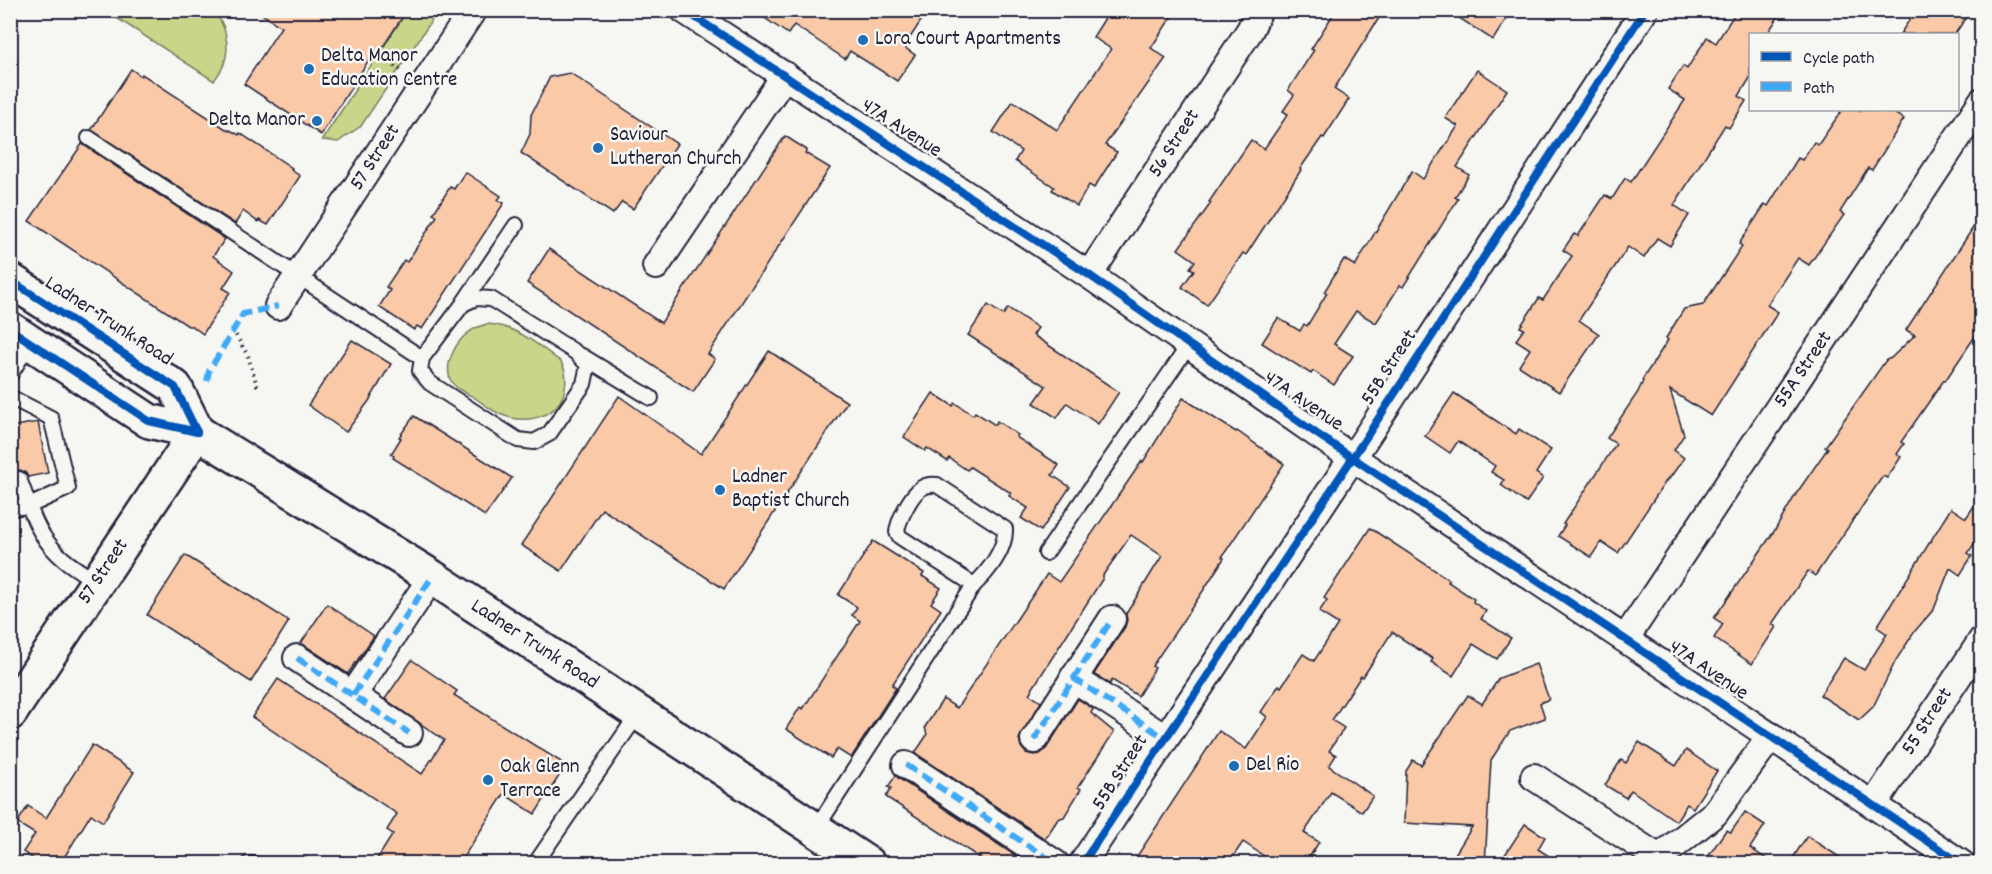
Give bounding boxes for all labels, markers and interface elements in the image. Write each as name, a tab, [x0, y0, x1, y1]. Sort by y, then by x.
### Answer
place label: Lora Court Apartments	[875, 25, 1061, 55]
marker: Lora Court Apartments	[856, 33, 870, 47]
legend	[1749, 33, 1959, 111]
place label: Delta Manor Education Centre	[321, 42, 457, 96]
text: Cycle path	[1803, 47, 1874, 72]
marker: Delta Manor Education Centre	[302, 62, 316, 76]
text: Path	[1803, 77, 1835, 102]
street label: 47A Avenue	[855, 92, 947, 166]
street label: 56 Street	[1142, 104, 1208, 184]
place label: Delta Manor	[209, 106, 305, 136]
marker: Delta Manor	[310, 114, 324, 128]
street label: 57 Street	[343, 119, 409, 197]
place label: Saviour Lutheran Church	[610, 121, 741, 175]
marker: Saviour Lutheran Church	[591, 141, 605, 155]
street label: Ladner Trunk Road	[38, 269, 178, 375]
street label: 55B Street	[1354, 324, 1426, 412]
street label: 55A Street	[1767, 325, 1841, 414]
street label: 47A Avenue	[1257, 364, 1349, 440]
place label: Ladner Baptist Church	[732, 463, 849, 517]
marker: Ladner Baptist Church	[713, 483, 727, 497]
street label: 57 Street	[71, 533, 137, 611]
street label: Ladner Trunk Road	[464, 592, 604, 698]
street label: 47A Avenue	[1662, 633, 1754, 709]
street label: 55 Street	[1895, 682, 1961, 762]
street label: 55B Street	[1085, 729, 1157, 817]
place label: Del Rio	[1246, 751, 1299, 781]
place label: Oak Glenn Terrace	[500, 753, 580, 807]
marker: Del Rio	[1227, 759, 1241, 773]
marker: Oak Glenn Terrace	[481, 773, 495, 787]

